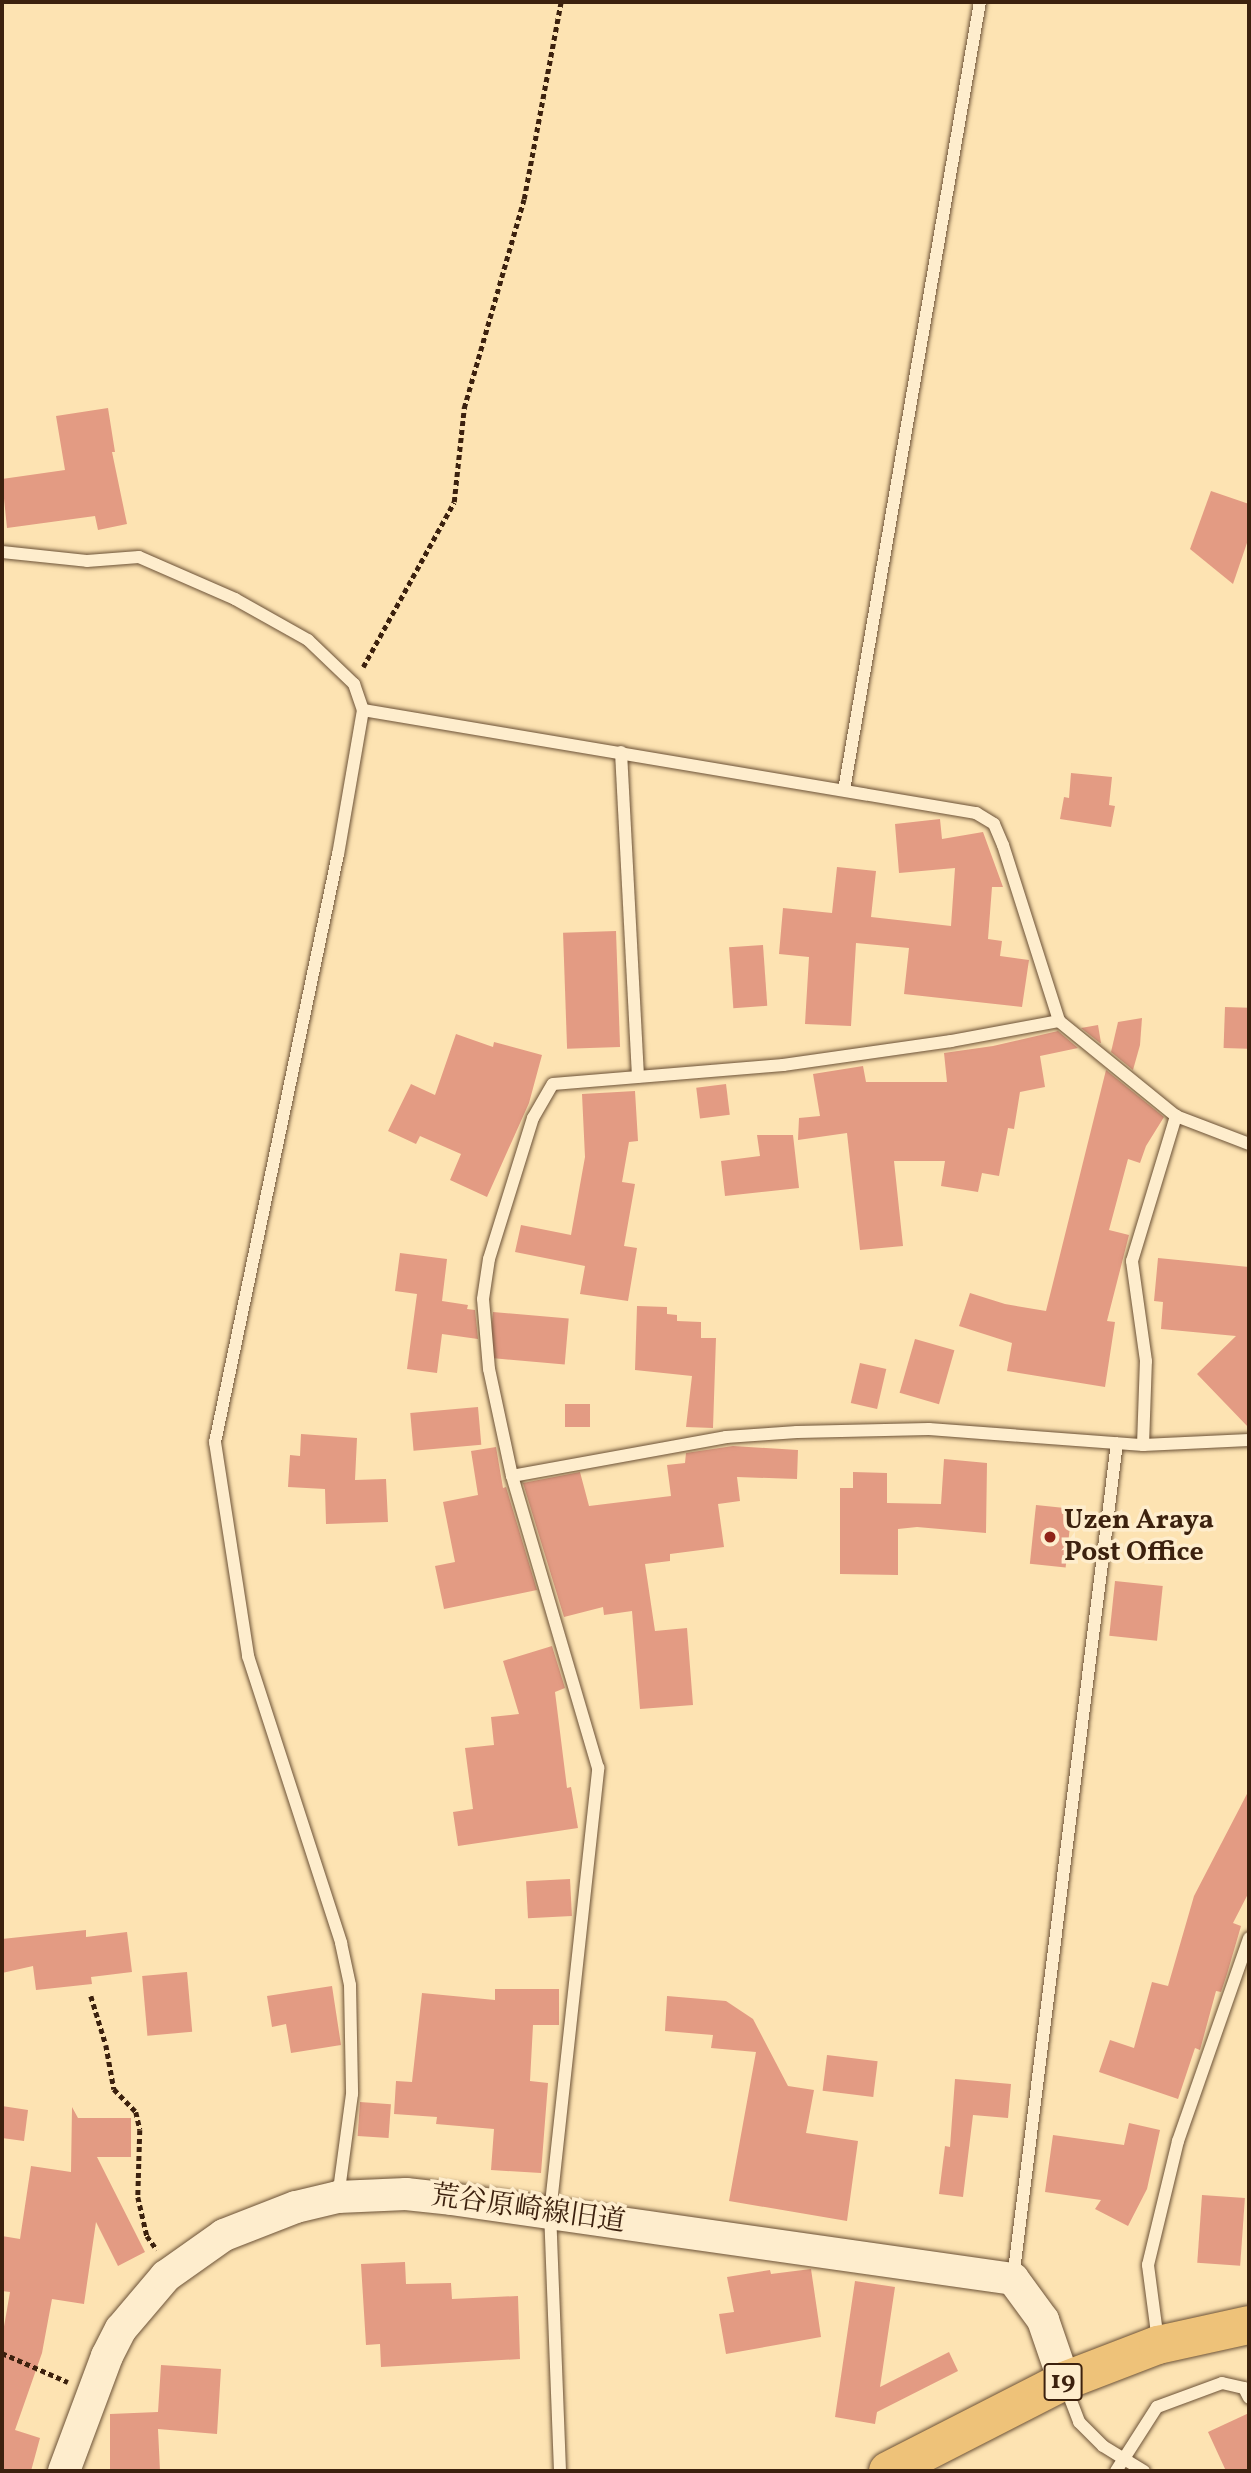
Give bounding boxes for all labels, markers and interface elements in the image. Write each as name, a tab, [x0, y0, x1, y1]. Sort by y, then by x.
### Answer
place label: Uzen Araya Post Office	[1064, 1504, 1214, 1570]
marker: Uzen Araya Post Office	[1042, 1529, 1058, 1545]
street label: 荒谷原崎線旧道	[429, 2180, 627, 2240]
road number: 19	[1042, 2360, 1084, 2404]

